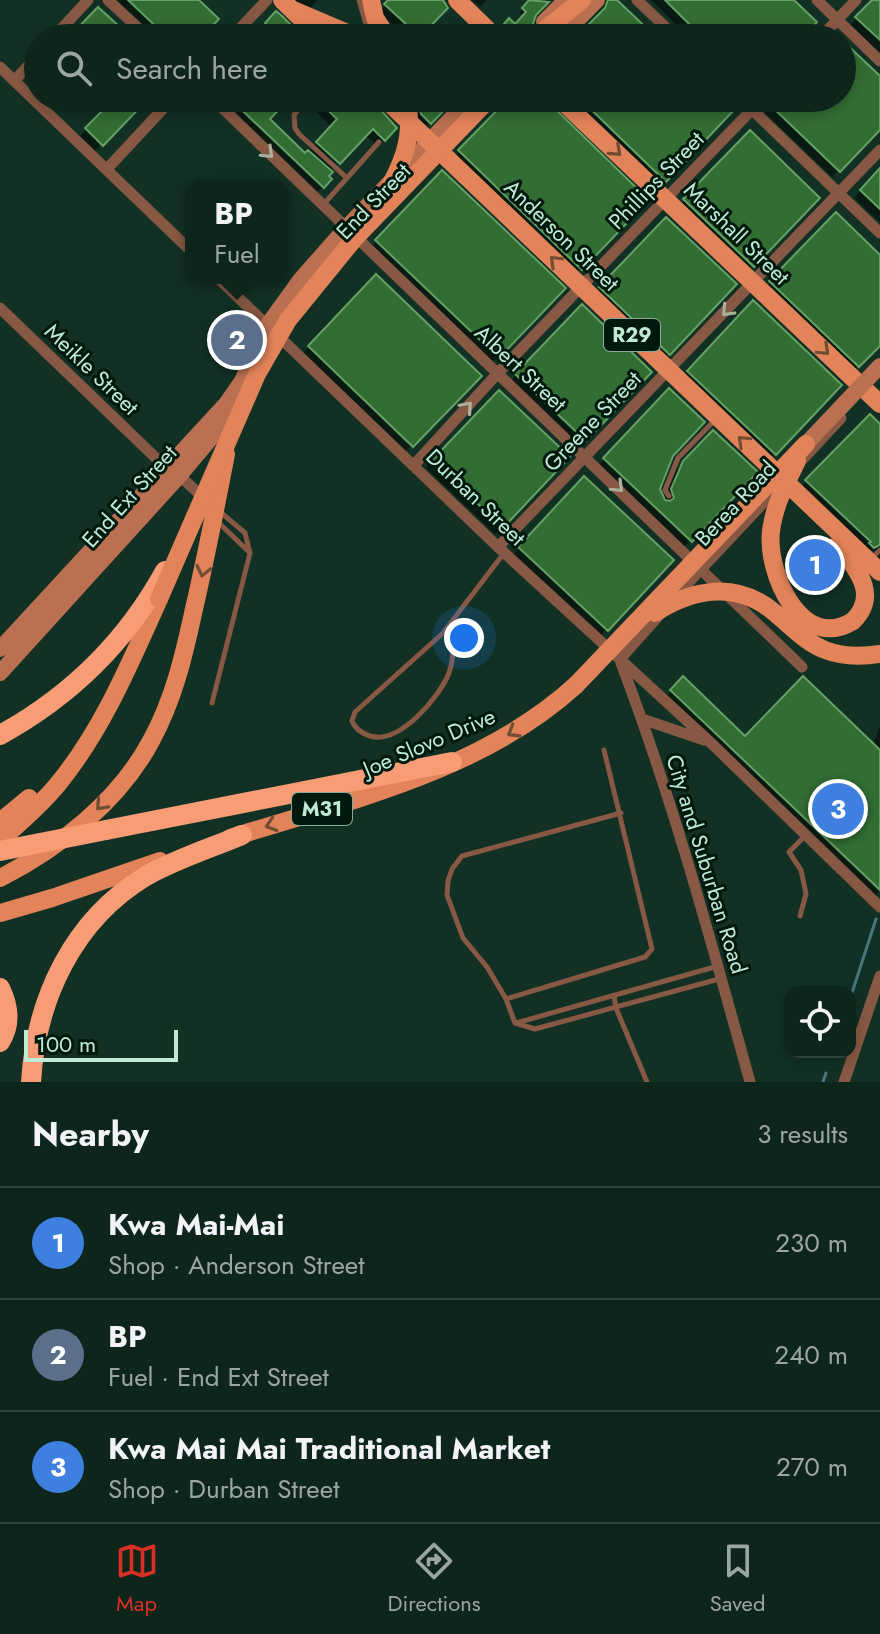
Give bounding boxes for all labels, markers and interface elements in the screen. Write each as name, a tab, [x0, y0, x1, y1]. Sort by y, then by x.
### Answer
search box	[24, 24, 856, 112]
icon: search	[52, 46, 96, 90]
text: Search here	[116, 47, 268, 90]
street label: Phillips Street	[601, 123, 712, 236]
one-way arrow	[607, 142, 621, 157]
one-way arrow	[259, 143, 273, 158]
street label: End Street	[328, 155, 418, 246]
street label: Anderson Street	[497, 172, 627, 299]
street label: Marshall Street	[677, 174, 798, 292]
popup	[185, 180, 289, 284]
text: BP	[214, 192, 253, 235]
text: Fuel	[214, 235, 260, 273]
one-way arrow	[549, 257, 564, 271]
one-way arrow	[721, 302, 736, 316]
pin: 2	[211, 310, 263, 370]
street label: Meikle Street	[38, 316, 147, 423]
street label: Albert Street	[468, 317, 575, 420]
road number: R29	[604, 319, 660, 351]
one-way arrow	[815, 341, 829, 356]
street label: Greene Street	[536, 363, 649, 478]
one-way arrow	[457, 402, 472, 416]
one-way arrow	[738, 436, 752, 450]
street label: End Ext Street	[74, 437, 184, 554]
street label: Durban Street	[419, 441, 534, 553]
street label: Berea Road	[687, 453, 783, 553]
one-way arrow	[609, 478, 623, 493]
pin: 1	[789, 535, 841, 595]
one-way arrow	[195, 564, 212, 577]
your location	[444, 618, 484, 658]
street label: Joe Slovo Drive	[355, 700, 500, 785]
one-way arrow	[507, 722, 522, 738]
street label: City and Suburban Road	[658, 750, 756, 978]
pin: 3	[812, 779, 864, 839]
road number: M31	[292, 793, 352, 825]
one-way arrow	[95, 796, 110, 810]
one-way arrow	[265, 816, 279, 832]
map controls	[784, 986, 856, 1058]
button: locate	[784, 986, 856, 1058]
scale bar	[24, 1026, 178, 1062]
text: 100 m	[36, 1028, 96, 1060]
text: Nearby	[32, 1110, 149, 1159]
text: 3 results	[757, 1115, 848, 1153]
text: Kwa Mai-Mai	[108, 1203, 285, 1246]
text: 1	[51, 1224, 65, 1262]
text: 230 m	[775, 1224, 848, 1262]
text: Shop · Anderson Street	[108, 1246, 364, 1284]
text: BP	[108, 1315, 147, 1358]
text: 2	[49, 1336, 67, 1374]
text: 240 m	[774, 1336, 848, 1374]
text: Fuel · End Ext Street	[108, 1358, 329, 1396]
text: Kwa Mai Mai Traditional Market	[108, 1427, 550, 1470]
text: 3	[50, 1448, 66, 1486]
text: 270 m	[776, 1448, 848, 1486]
text: Shop · Durban Street	[108, 1470, 339, 1508]
tab: Map	[115, 1539, 159, 1619]
tab: Directions	[388, 1539, 481, 1619]
tab: Saved	[710, 1539, 765, 1619]

